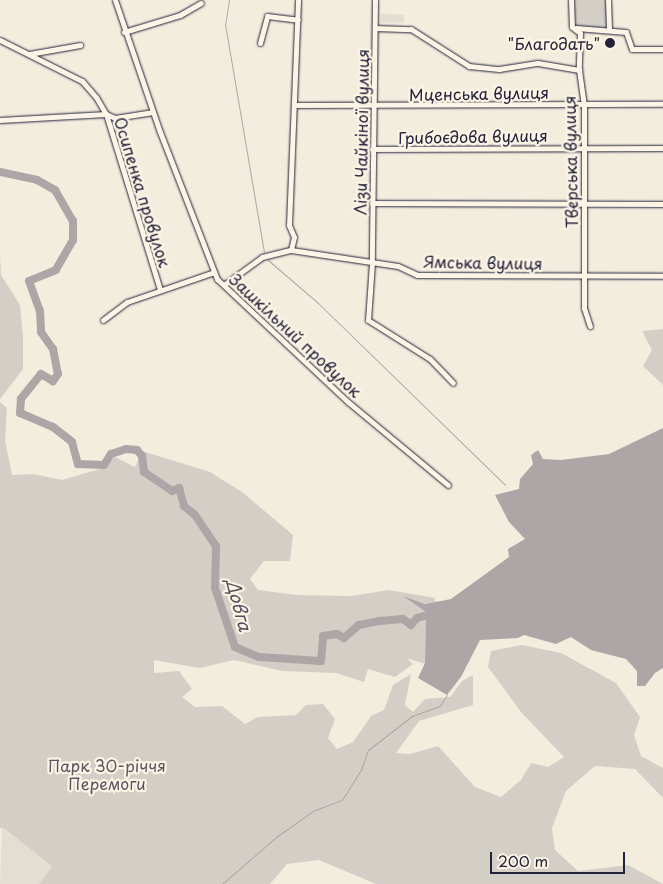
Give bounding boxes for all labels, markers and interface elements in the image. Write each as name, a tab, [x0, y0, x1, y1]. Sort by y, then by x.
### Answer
place label: "Благодать"	[508, 33, 600, 53]
marker: "Благодать"	[604, 37, 616, 49]
street label: Лізи Чайкіної вулиця	[350, 48, 372, 216]
street label: Мценська вулиця	[408, 82, 550, 104]
street label: Тверська вулиця	[559, 95, 581, 229]
street label: Осипенка провулок	[111, 114, 175, 270]
street label: Грибоєдова вулиця	[398, 125, 548, 147]
street label: Ямська вулиця	[423, 251, 543, 273]
street label: Зашкільний провулок	[226, 269, 366, 401]
water label: Довга	[222, 577, 256, 633]
park label: Парк 30-річчя Перемоги	[48, 755, 166, 793]
scale bar	[493, 842, 628, 874]
text: 200 m	[498, 849, 548, 872]

